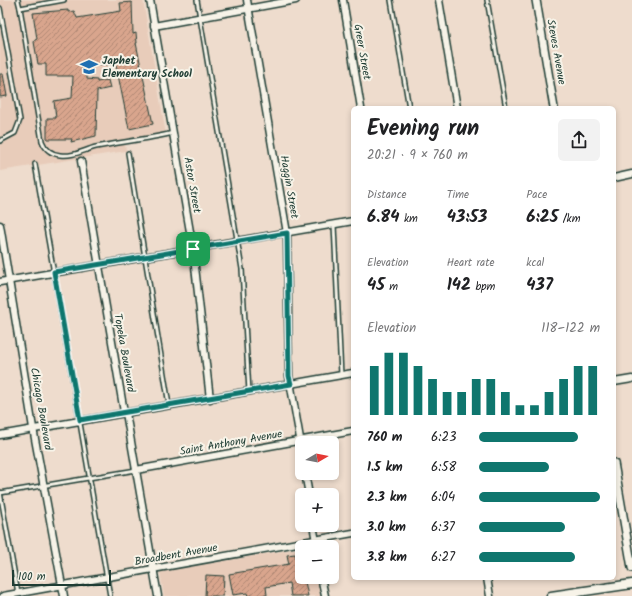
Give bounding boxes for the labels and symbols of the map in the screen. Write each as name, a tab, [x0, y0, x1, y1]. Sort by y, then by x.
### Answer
street label: Steves Avenue	[541, 18, 571, 86]
street label: Greer Street	[348, 23, 376, 82]
place label: Japhet Elementary School	[102, 52, 192, 83]
school or university icon: Japhet Elementary School	[79, 57, 99, 77]
street label: Haggin Street	[275, 154, 304, 221]
street label: Astor Street	[178, 156, 206, 215]
pin	[176, 232, 210, 266]
street label: Topeka Boulevard	[108, 312, 140, 394]
street label: Chicago Boulevard	[25, 366, 57, 452]
street label: Saint Anthony Avenue	[178, 425, 284, 461]
north arrow	[295, 436, 339, 480]
street label: Broadbent Avenue	[133, 539, 219, 571]
scale bar	[12, 568, 111, 587]

